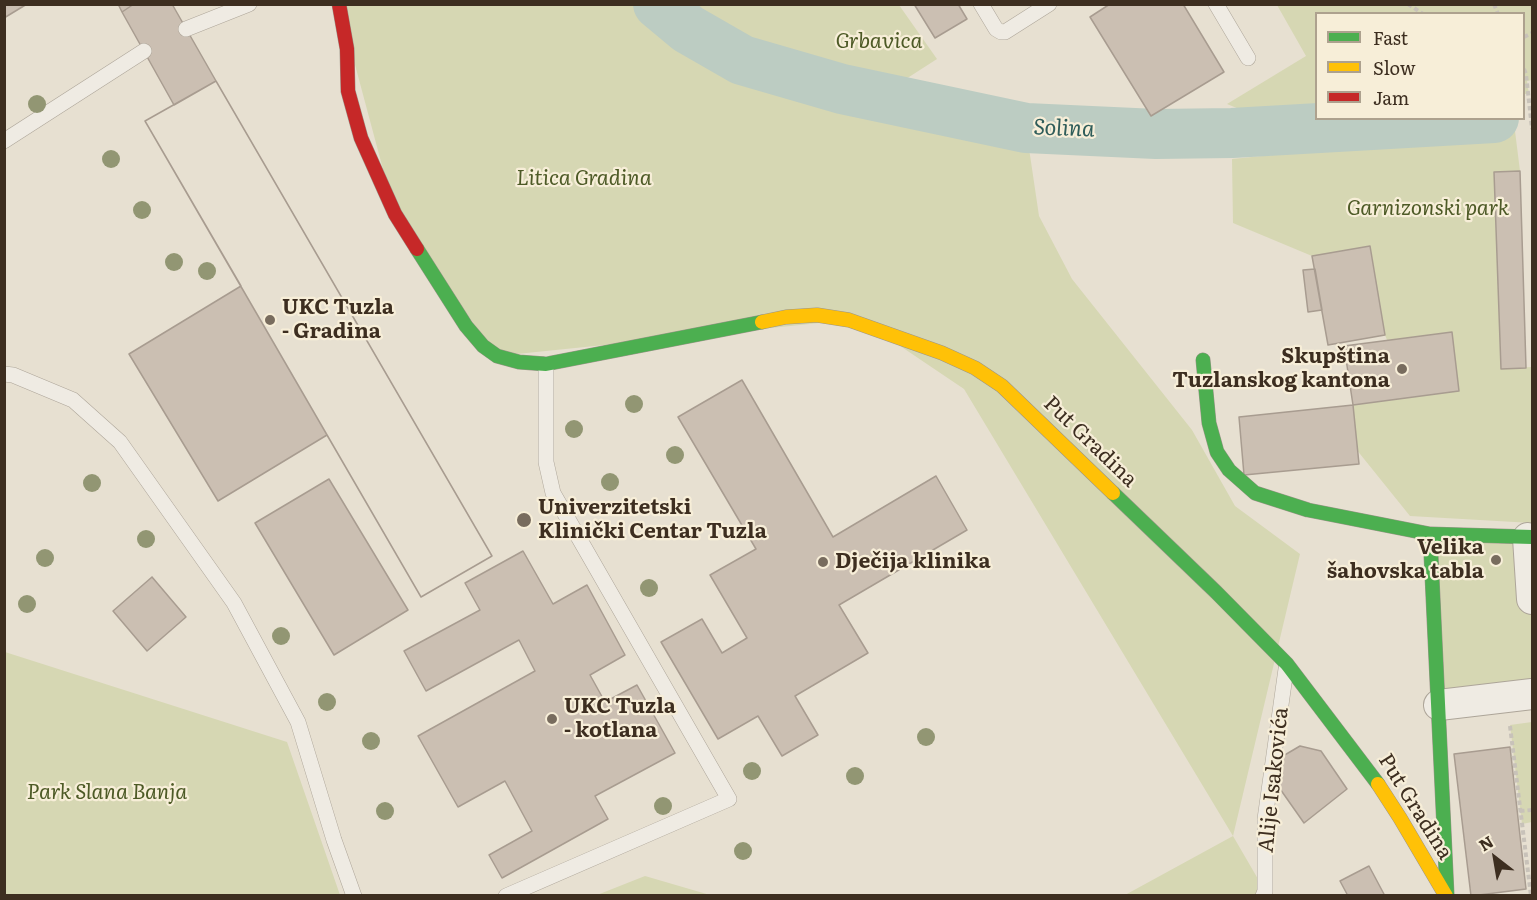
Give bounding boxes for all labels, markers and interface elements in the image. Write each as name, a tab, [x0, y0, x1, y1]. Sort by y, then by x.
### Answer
legend	[1315, 12, 1525, 120]
text: Fast	[1373, 24, 1408, 51]
park label: Grbavica	[836, 29, 922, 55]
text: Slow	[1373, 54, 1415, 81]
text: Jam	[1373, 84, 1409, 111]
water label: Solina	[1033, 115, 1095, 143]
park label: Litica Gradina	[516, 166, 652, 192]
park label: Garnizonski park	[1347, 196, 1509, 222]
place label: UKC Tuzla - Gradina	[282, 295, 394, 345]
marker: UKC Tuzla - Gradina	[263, 313, 277, 327]
place label: Skupština Tuzlanskog kantona	[1172, 344, 1390, 394]
marker: Skupština Tuzlanskog kantona	[1395, 362, 1409, 376]
street label: Put Gradina	[1038, 391, 1142, 493]
place label: Univerzitetski Klinički Centar Tuzla	[538, 495, 767, 545]
marker: Univerzitetski Klinički Centar Tuzla	[515, 511, 533, 529]
place label: Velika šahovska tabla	[1327, 535, 1484, 585]
place label: Dječija klinika	[835, 549, 991, 575]
marker: Velika šahovska tabla	[1489, 553, 1503, 567]
marker: Dječija klinika	[816, 555, 830, 569]
place label: UKC Tuzla - kotlana	[564, 694, 676, 744]
street label: Alije Isakovića	[1254, 706, 1294, 854]
marker: UKC Tuzla - kotlana	[545, 712, 559, 726]
street label: Put Gradina	[1373, 749, 1457, 865]
park label: Park Slana Banja	[27, 780, 187, 806]
north arrow	[1465, 828, 1525, 888]
text: N	[1474, 829, 1498, 856]

